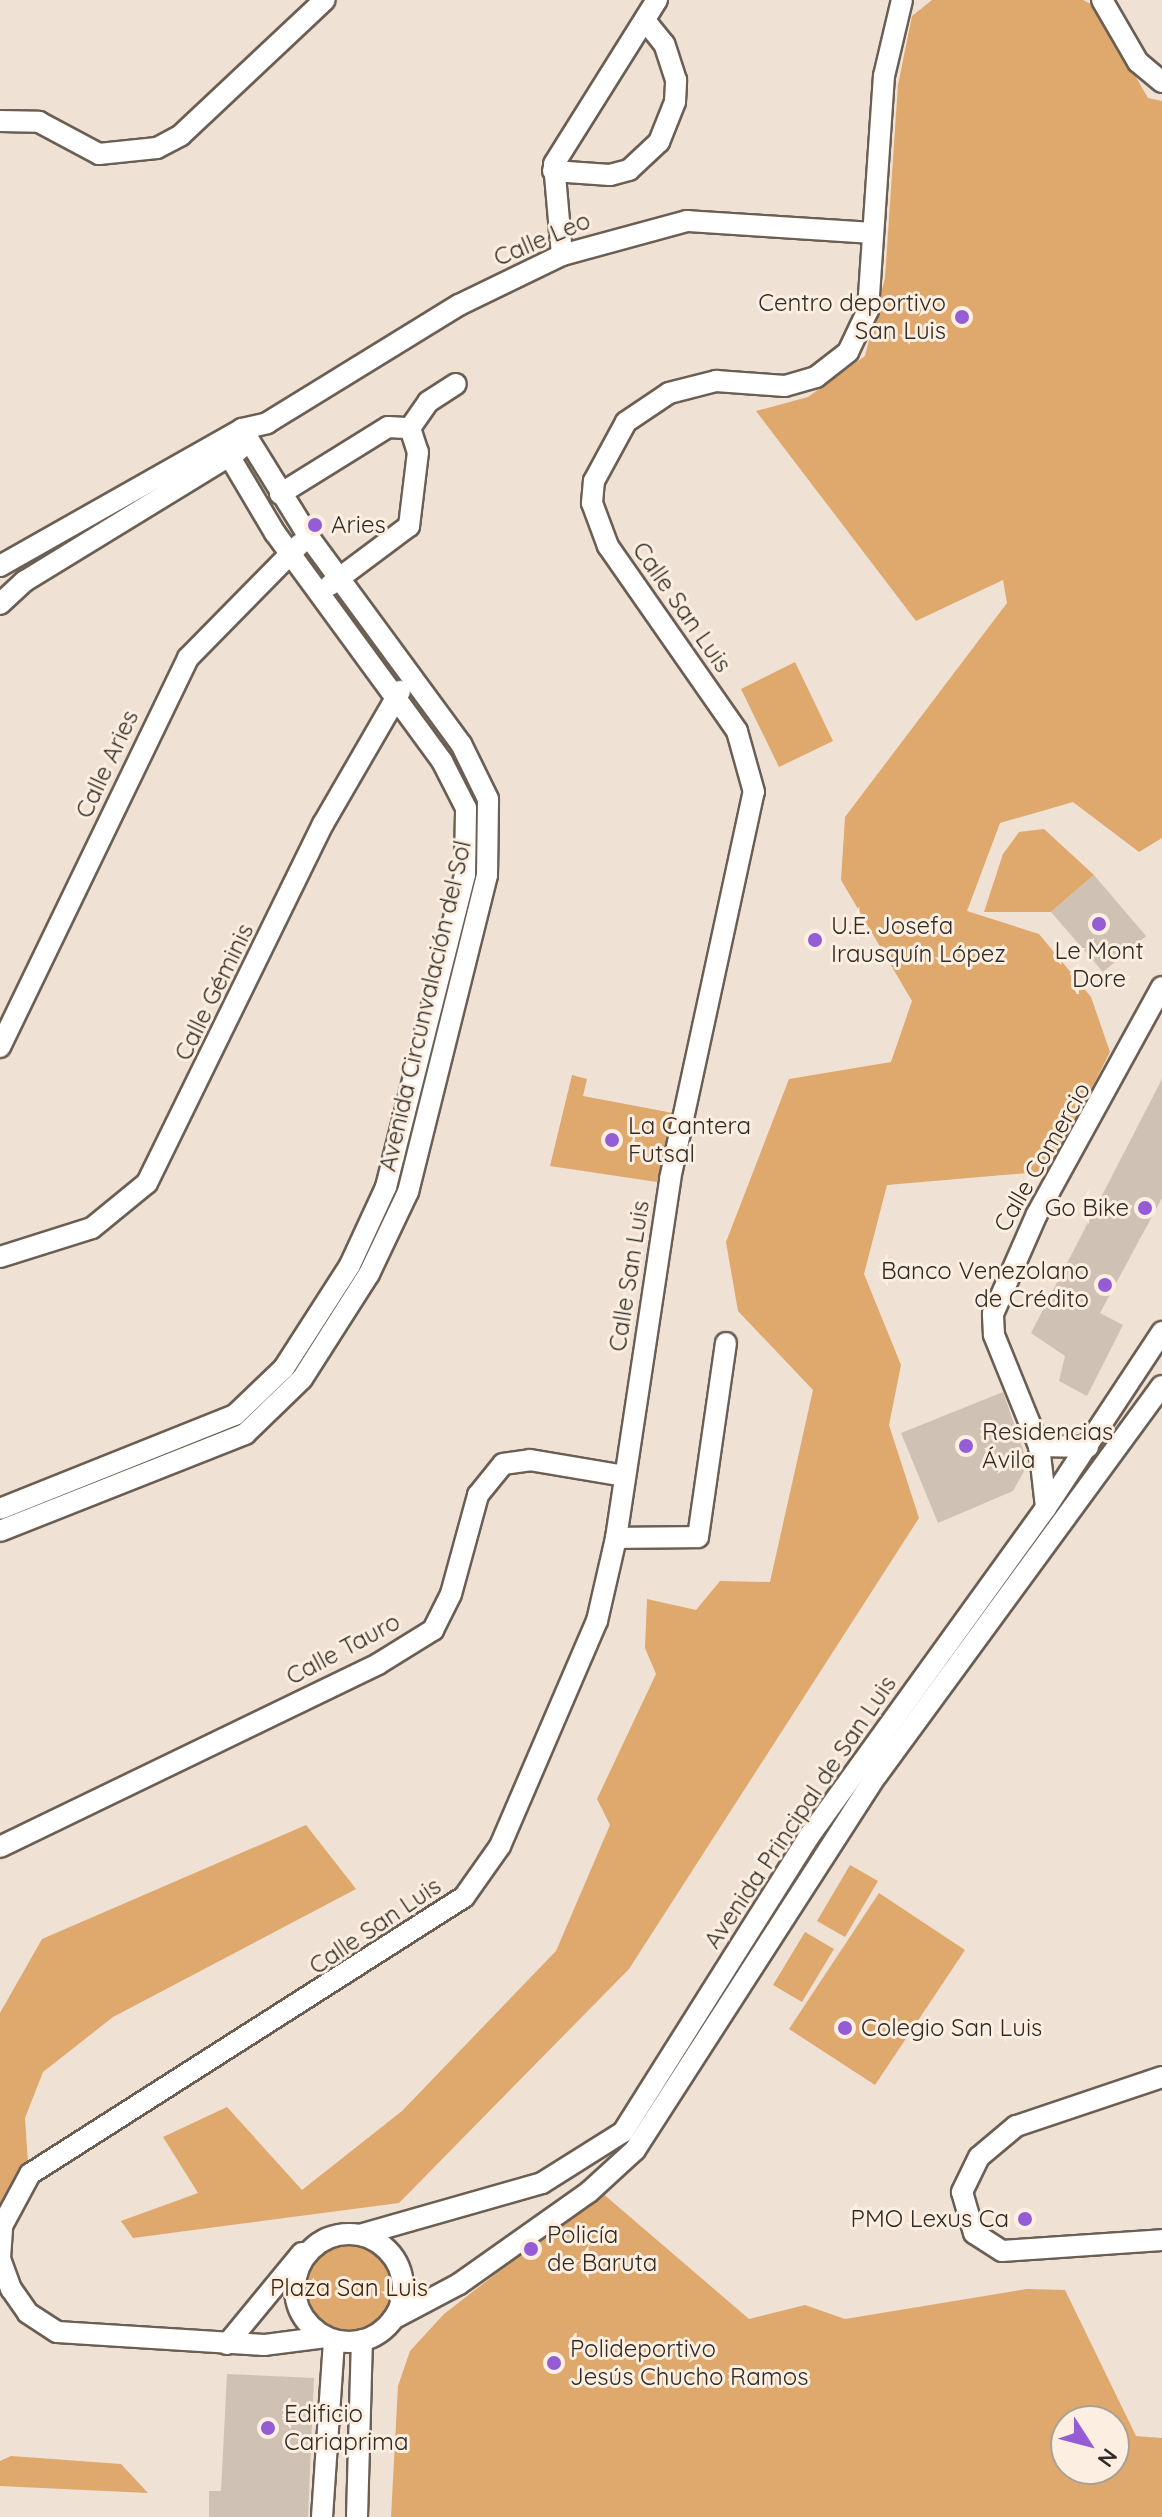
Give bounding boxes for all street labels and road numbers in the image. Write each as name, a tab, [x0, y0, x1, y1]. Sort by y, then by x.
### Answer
street label: Calle Leo	[489, 206, 595, 272]
street label: Calle San Luis	[626, 536, 738, 678]
street label: Calle Aries	[69, 705, 145, 823]
street label: Avenida Circunvalación del Sol	[373, 838, 477, 1174]
street label: Calle Géminis	[168, 919, 260, 1065]
street label: Calle Comercio	[988, 1077, 1096, 1237]
street label: Calle San Luis	[603, 1198, 655, 1354]
street label: Calle Tauro	[281, 1607, 405, 1691]
street label: Avenida Principal de San Luis	[698, 1670, 902, 1954]
street label: Calle San Luis	[304, 1871, 446, 1981]

